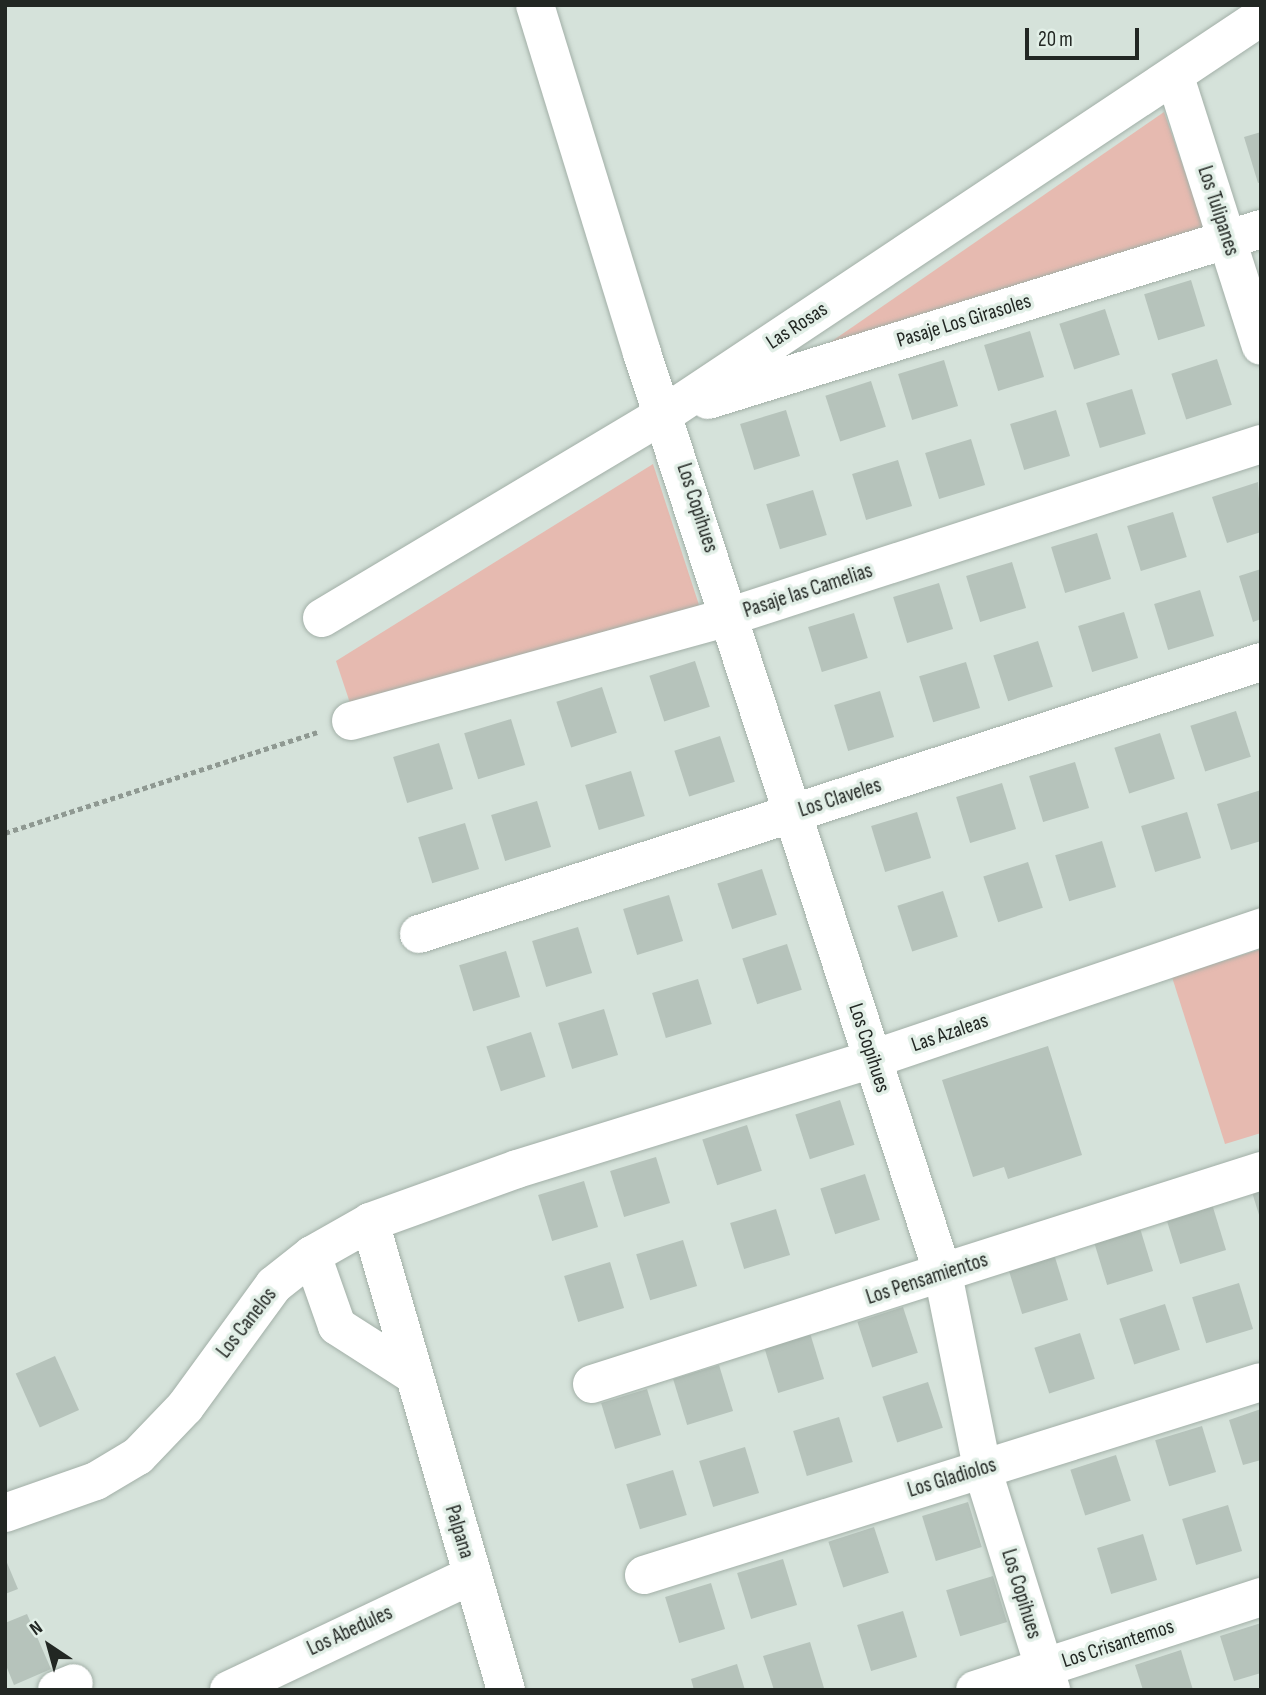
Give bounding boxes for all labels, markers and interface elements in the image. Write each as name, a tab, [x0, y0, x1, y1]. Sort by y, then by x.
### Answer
scale bar	[1028, 14, 1142, 58]
text: 20 m	[1038, 27, 1073, 52]
street label: Los Tulipanes	[1192, 163, 1244, 259]
street label: Pasaje Los Girasoles	[894, 289, 1034, 353]
street label: Las Rosas	[762, 297, 832, 355]
street label: Los Copihues	[671, 460, 723, 556]
street label: Pasaje las Camelias	[740, 558, 876, 624]
street label: Los Claveles	[795, 773, 885, 823]
street label: Los Copihues	[843, 1000, 895, 1096]
street label: Las Azaleas	[908, 1008, 992, 1058]
street label: Los Pensamientos	[863, 1247, 991, 1311]
street label: Los Canelos	[212, 1283, 282, 1363]
street label: Los Gladiolos	[905, 1453, 999, 1503]
street label: Palpana	[439, 1502, 479, 1562]
street label: Los Copihues	[995, 1546, 1047, 1642]
street label: Los Abedules	[303, 1600, 397, 1662]
north arrow	[14, 1611, 84, 1681]
street label: Los Crisantemos	[1059, 1614, 1177, 1674]
text: N	[25, 1616, 47, 1641]

